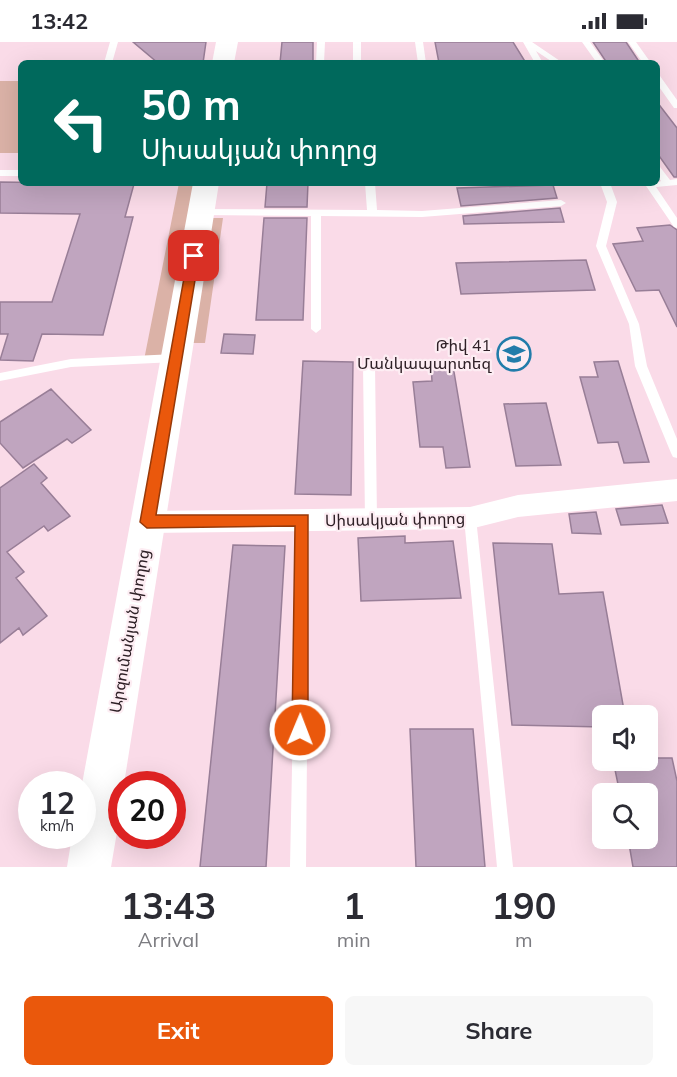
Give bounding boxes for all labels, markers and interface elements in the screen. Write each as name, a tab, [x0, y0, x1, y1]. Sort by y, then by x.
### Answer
text: 13:42	[30, 7, 88, 35]
text: 50 m	[141, 78, 241, 131]
icon: left	[42, 84, 120, 162]
text: Սիսակյան փողոց	[141, 132, 378, 166]
pin	[168, 230, 219, 281]
icon: arrive	[177, 239, 210, 272]
place label: Թիվ 41 Մանկապարտեզ	[357, 335, 492, 373]
school or university icon: Թիվ 41 Մանկապարտեզ	[496, 336, 532, 372]
street label: Սիսակյան փողոց	[325, 508, 465, 530]
street label: Արզումանյան փողոց	[105, 548, 153, 714]
position arrow	[268, 698, 332, 762]
map controls	[592, 705, 658, 849]
button: sound	[592, 705, 658, 771]
speed limit sign: 20	[108, 771, 186, 849]
button: search	[592, 783, 658, 849]
text: 12	[39, 784, 75, 822]
text: km/h	[40, 816, 74, 835]
text: 13:43	[121, 883, 216, 928]
text: 1	[343, 883, 365, 928]
text: 190	[491, 883, 556, 928]
text: Arrival	[138, 927, 199, 952]
text: min	[337, 927, 371, 952]
text: m	[515, 927, 533, 952]
button: Exit	[24, 996, 333, 1065]
button: Share	[345, 996, 653, 1065]

